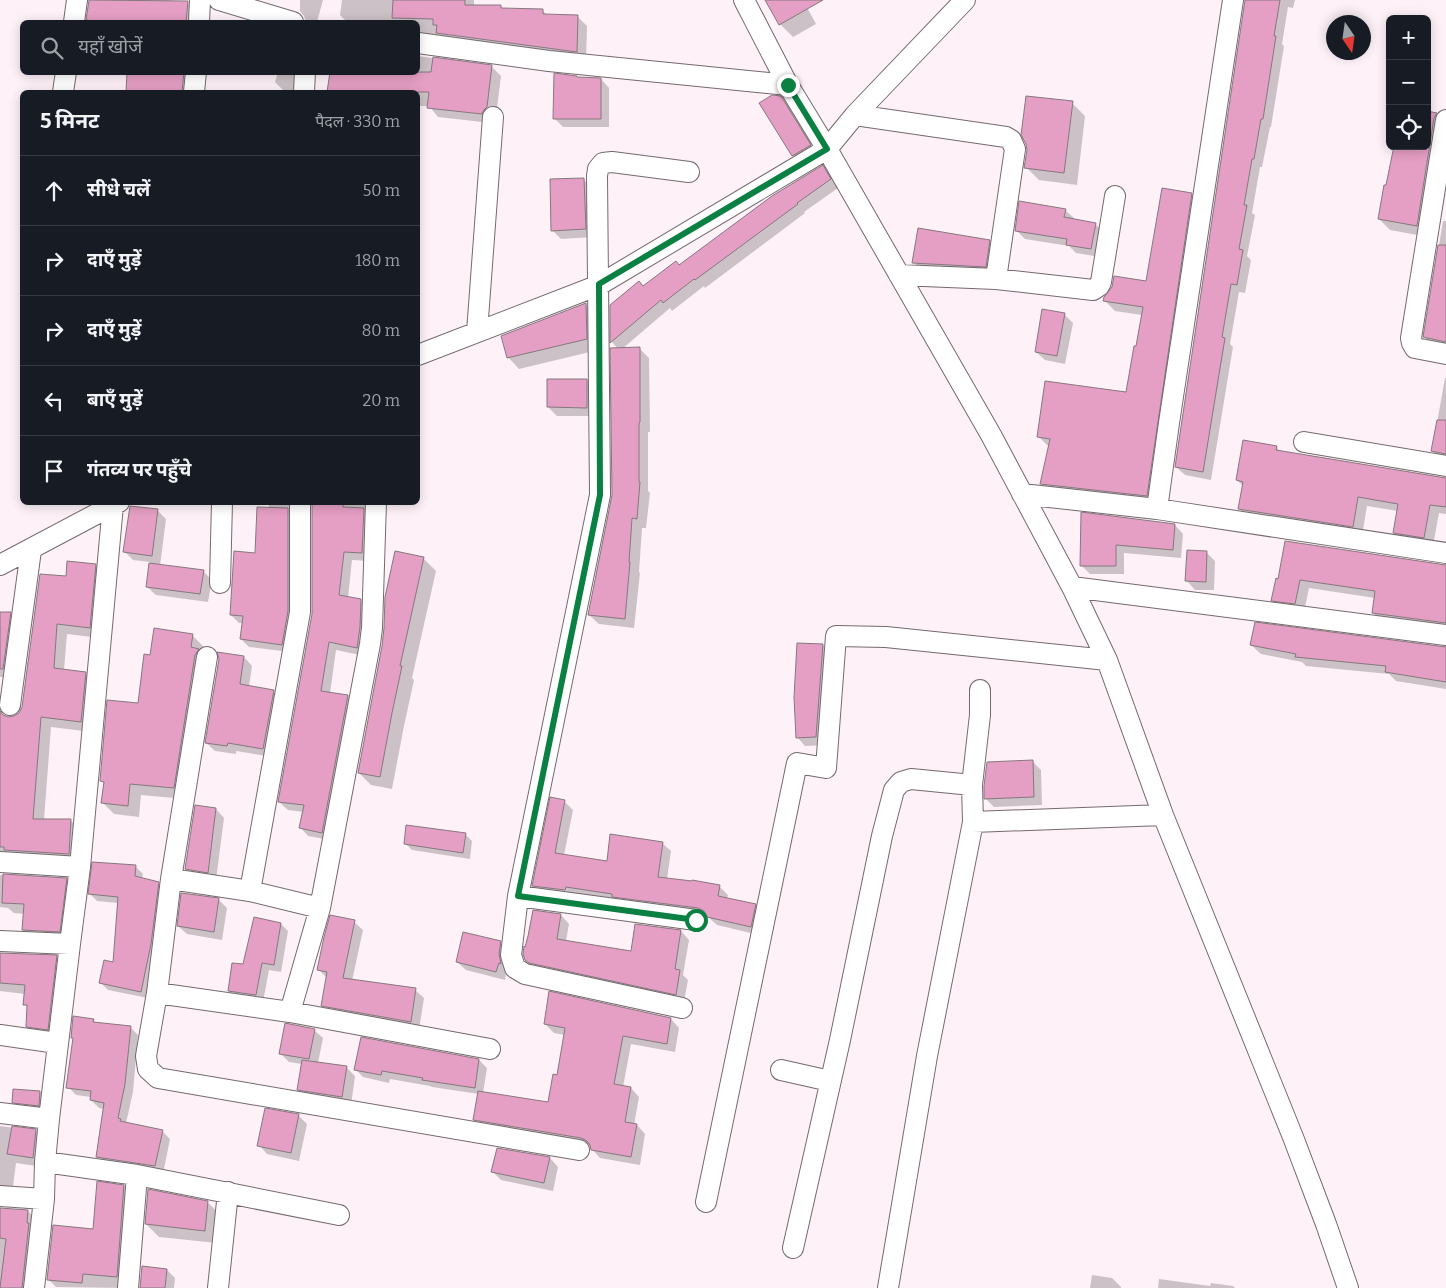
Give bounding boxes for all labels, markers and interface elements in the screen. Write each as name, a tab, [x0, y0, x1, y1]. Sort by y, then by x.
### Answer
north arrow	[1326, 15, 1371, 60]
map controls	[1386, 15, 1431, 150]
button: +	[1386, 15, 1431, 60]
search box	[20, 20, 420, 75]
icon: search	[38, 34, 66, 62]
text: यहाँ खोजें	[78, 35, 142, 58]
button: −	[1386, 60, 1431, 105]
route end	[777, 74, 800, 97]
button: locate	[1386, 105, 1431, 150]
text: 5 मिनट	[40, 108, 99, 134]
text: पैदल · 330 m	[315, 112, 400, 131]
icon: ahead	[40, 177, 68, 205]
text: सीधे चलें	[87, 178, 150, 201]
text: 50 m	[363, 181, 400, 200]
icon: right	[40, 247, 68, 275]
text: दाएँ मुड़ें	[87, 248, 141, 271]
text: 180 m	[355, 251, 400, 270]
icon: right	[40, 317, 68, 345]
text: दाएँ मुड़ें	[87, 318, 141, 341]
text: 80 m	[362, 321, 400, 340]
icon: left	[40, 387, 68, 415]
text: बाएँ मुड़ें	[87, 388, 143, 411]
text: 20 m	[363, 391, 400, 410]
icon: arrive	[40, 457, 68, 485]
text: गंतव्य पर पहुँचे	[87, 458, 192, 481]
route start	[685, 909, 708, 932]

